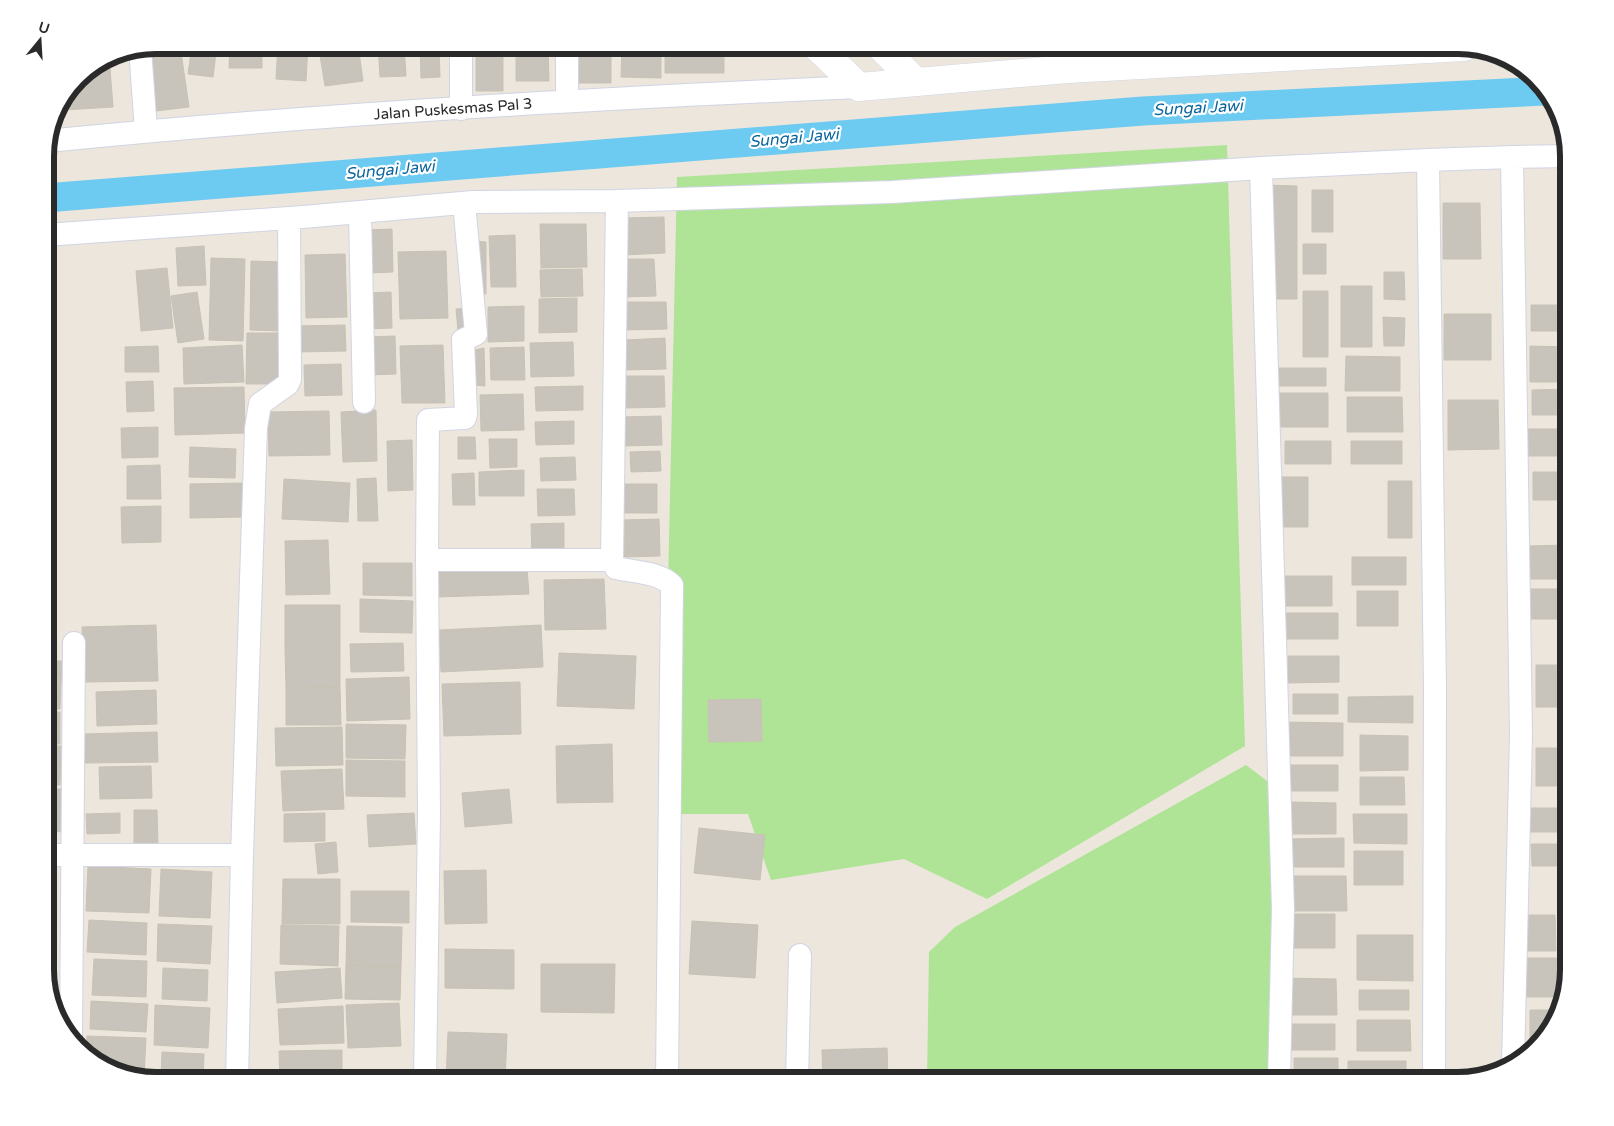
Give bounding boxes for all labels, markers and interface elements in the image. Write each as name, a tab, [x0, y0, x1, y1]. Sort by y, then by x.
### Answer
north arrow	[15, 15, 65, 65]
text: U	[36, 18, 52, 38]
street label: Jalan Puskesmas Pal 3	[373, 94, 533, 124]
water label: Sungai Jawi	[1153, 96, 1245, 120]
water label: Sungai Jawi	[749, 124, 841, 152]
water label: Sungai Jawi	[345, 156, 437, 184]

